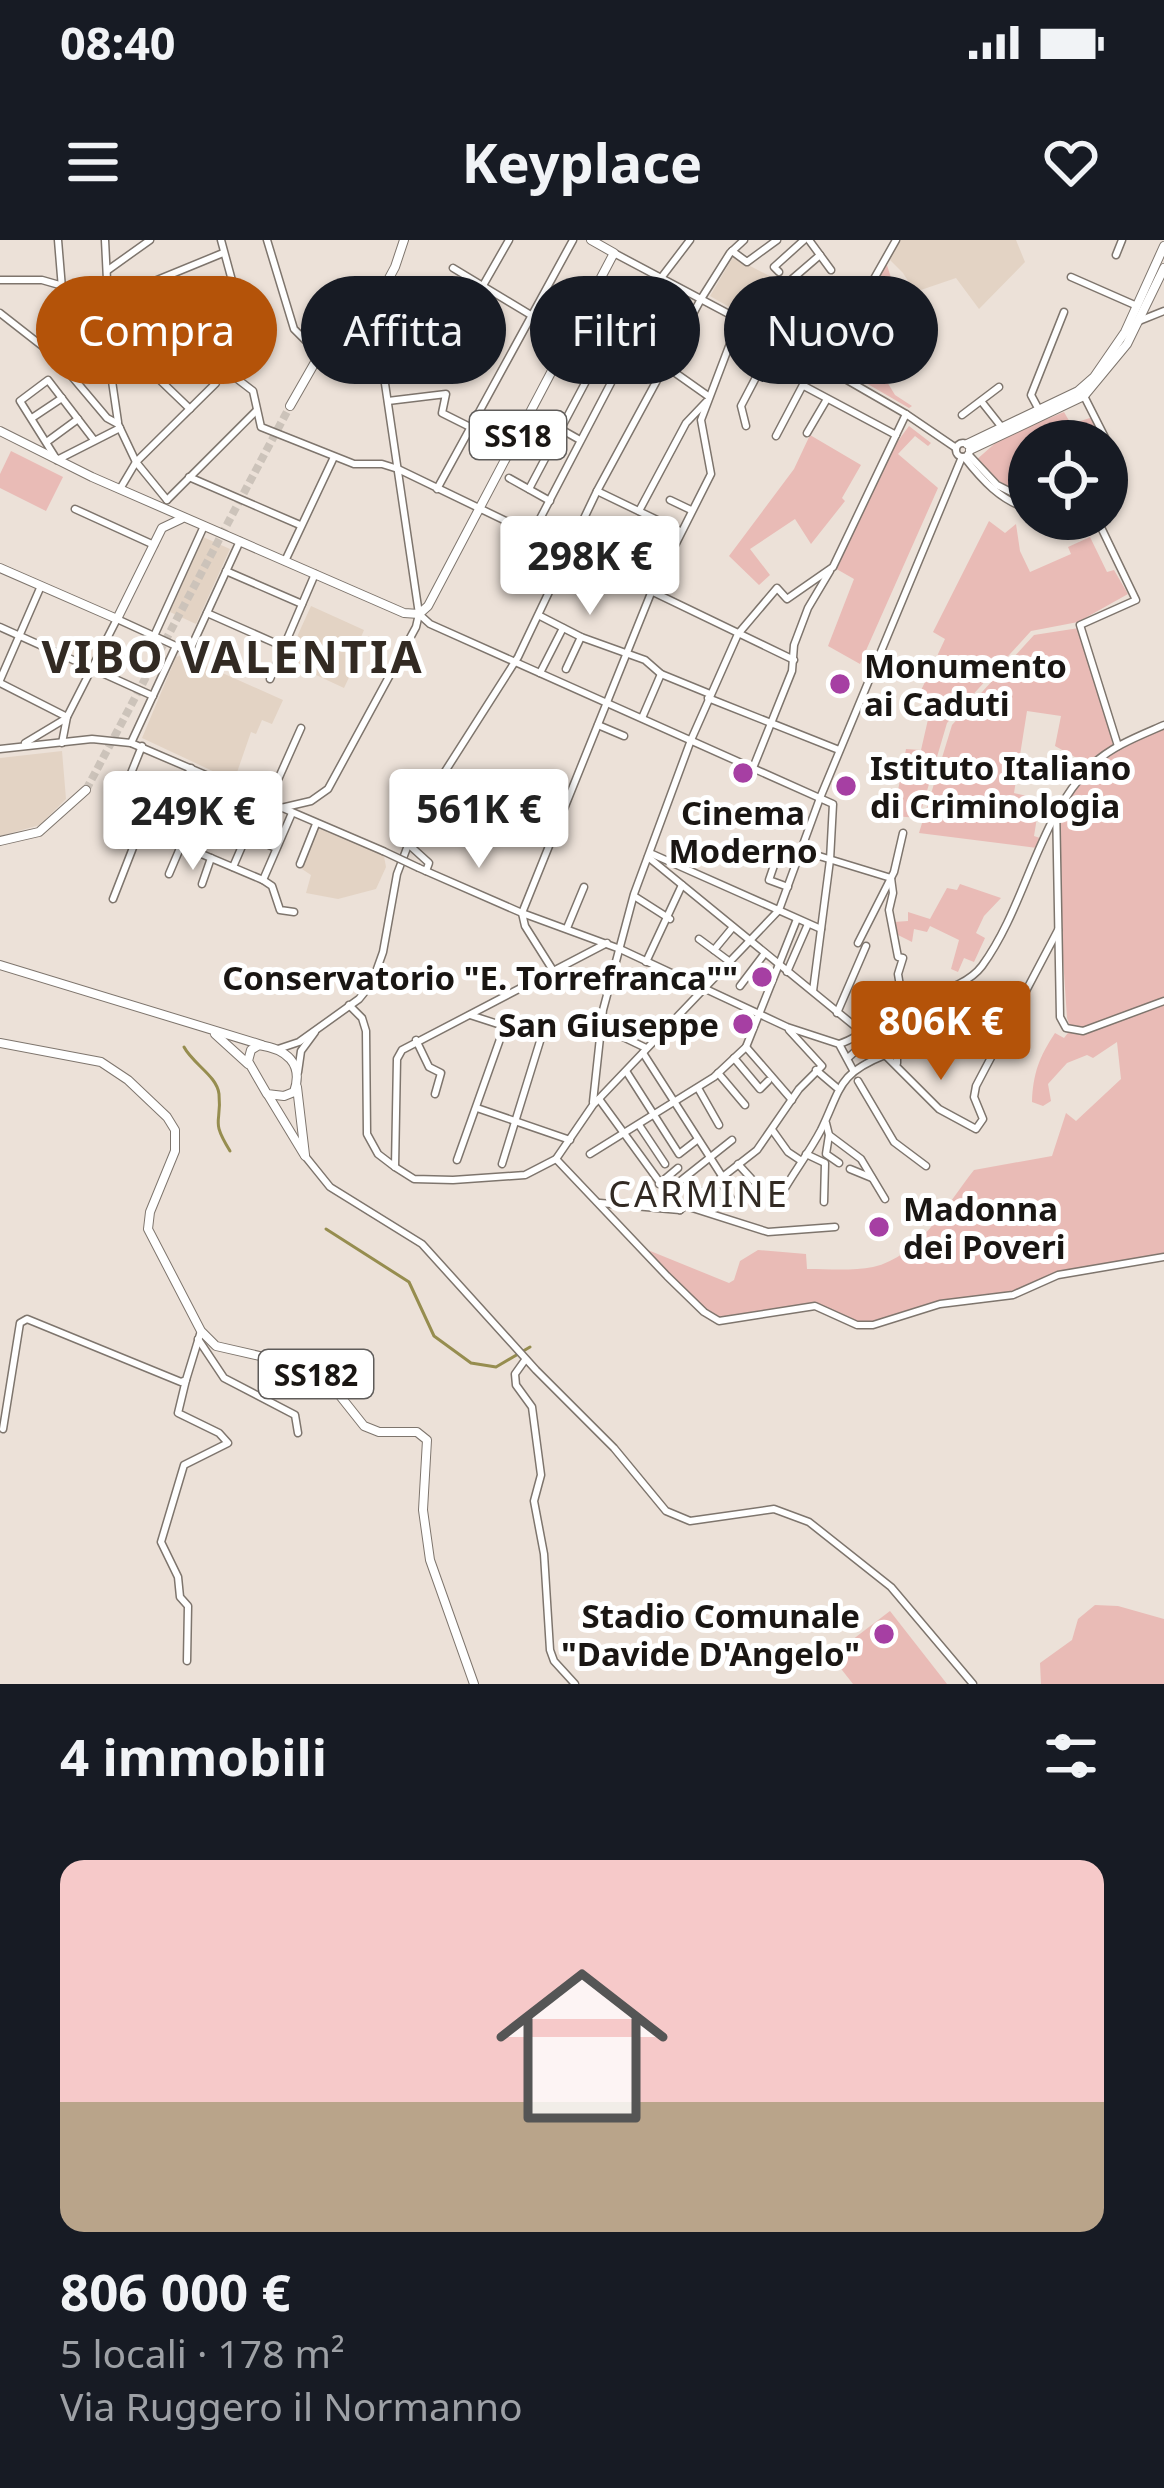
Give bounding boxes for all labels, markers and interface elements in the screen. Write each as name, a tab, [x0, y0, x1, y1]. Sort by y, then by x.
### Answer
text: 08:40	[60, 12, 176, 73]
text: Keyplace	[462, 125, 702, 199]
icon: menu	[60, 129, 126, 195]
icon: heart	[1038, 129, 1104, 195]
chip: Compra	[36, 276, 277, 384]
chip: Affitta	[301, 276, 506, 384]
chip: Filtri	[530, 276, 700, 384]
chip: Nuovo	[724, 276, 938, 384]
road number: SS18	[470, 411, 566, 459]
map controls	[1008, 420, 1128, 540]
button: locate	[1008, 420, 1128, 540]
pin: 298K €	[492, 516, 688, 618]
text: 298K €	[527, 528, 653, 581]
district label: VIBO VALENTIA	[41, 625, 425, 686]
place label: Monumento ai Caduti	[864, 643, 1067, 726]
marker: Monumento ai Caduti	[827, 671, 853, 697]
place label: Istituto Italiano di Criminologia	[870, 745, 1131, 828]
marker: Cinema Moderno	[730, 760, 756, 786]
pin: 561K €	[381, 769, 577, 871]
pin: 249K €	[95, 771, 291, 873]
marker: Istituto Italiano di Criminologia	[833, 773, 859, 799]
text: 561K €	[416, 781, 542, 834]
text: 249K €	[130, 783, 256, 836]
place label: Cinema Moderno	[668, 790, 818, 873]
place label: Conservatorio "E. Torrefranca""	[222, 955, 738, 1000]
marker: Conservatorio "E. Torrefranca""	[749, 964, 775, 990]
pin: 806K €	[843, 981, 1039, 1083]
text: 806K €	[878, 993, 1004, 1046]
place label: San Giuseppe	[498, 1002, 719, 1047]
marker: San Giuseppe	[730, 1011, 756, 1037]
district label: CARMINE	[608, 1169, 790, 1218]
place label: Madonna dei Poveri	[903, 1186, 1066, 1269]
marker: Madonna dei Poveri	[866, 1214, 892, 1240]
road number: SS182	[259, 1350, 373, 1398]
place label: Stadio Comunale "Davide D'Angelo"	[561, 1593, 860, 1676]
marker: Stadio Comunale "Davide D'Angelo"	[871, 1621, 897, 1647]
text: 4 immobili	[60, 1721, 327, 1791]
icon: filters	[1038, 1723, 1104, 1789]
icon: home	[474, 1938, 690, 2154]
text: 806 000 €	[60, 2256, 291, 2326]
text: 5 locali · 178 m²	[60, 2326, 345, 2379]
text: Via Ruggero il Normanno	[60, 2379, 523, 2432]

